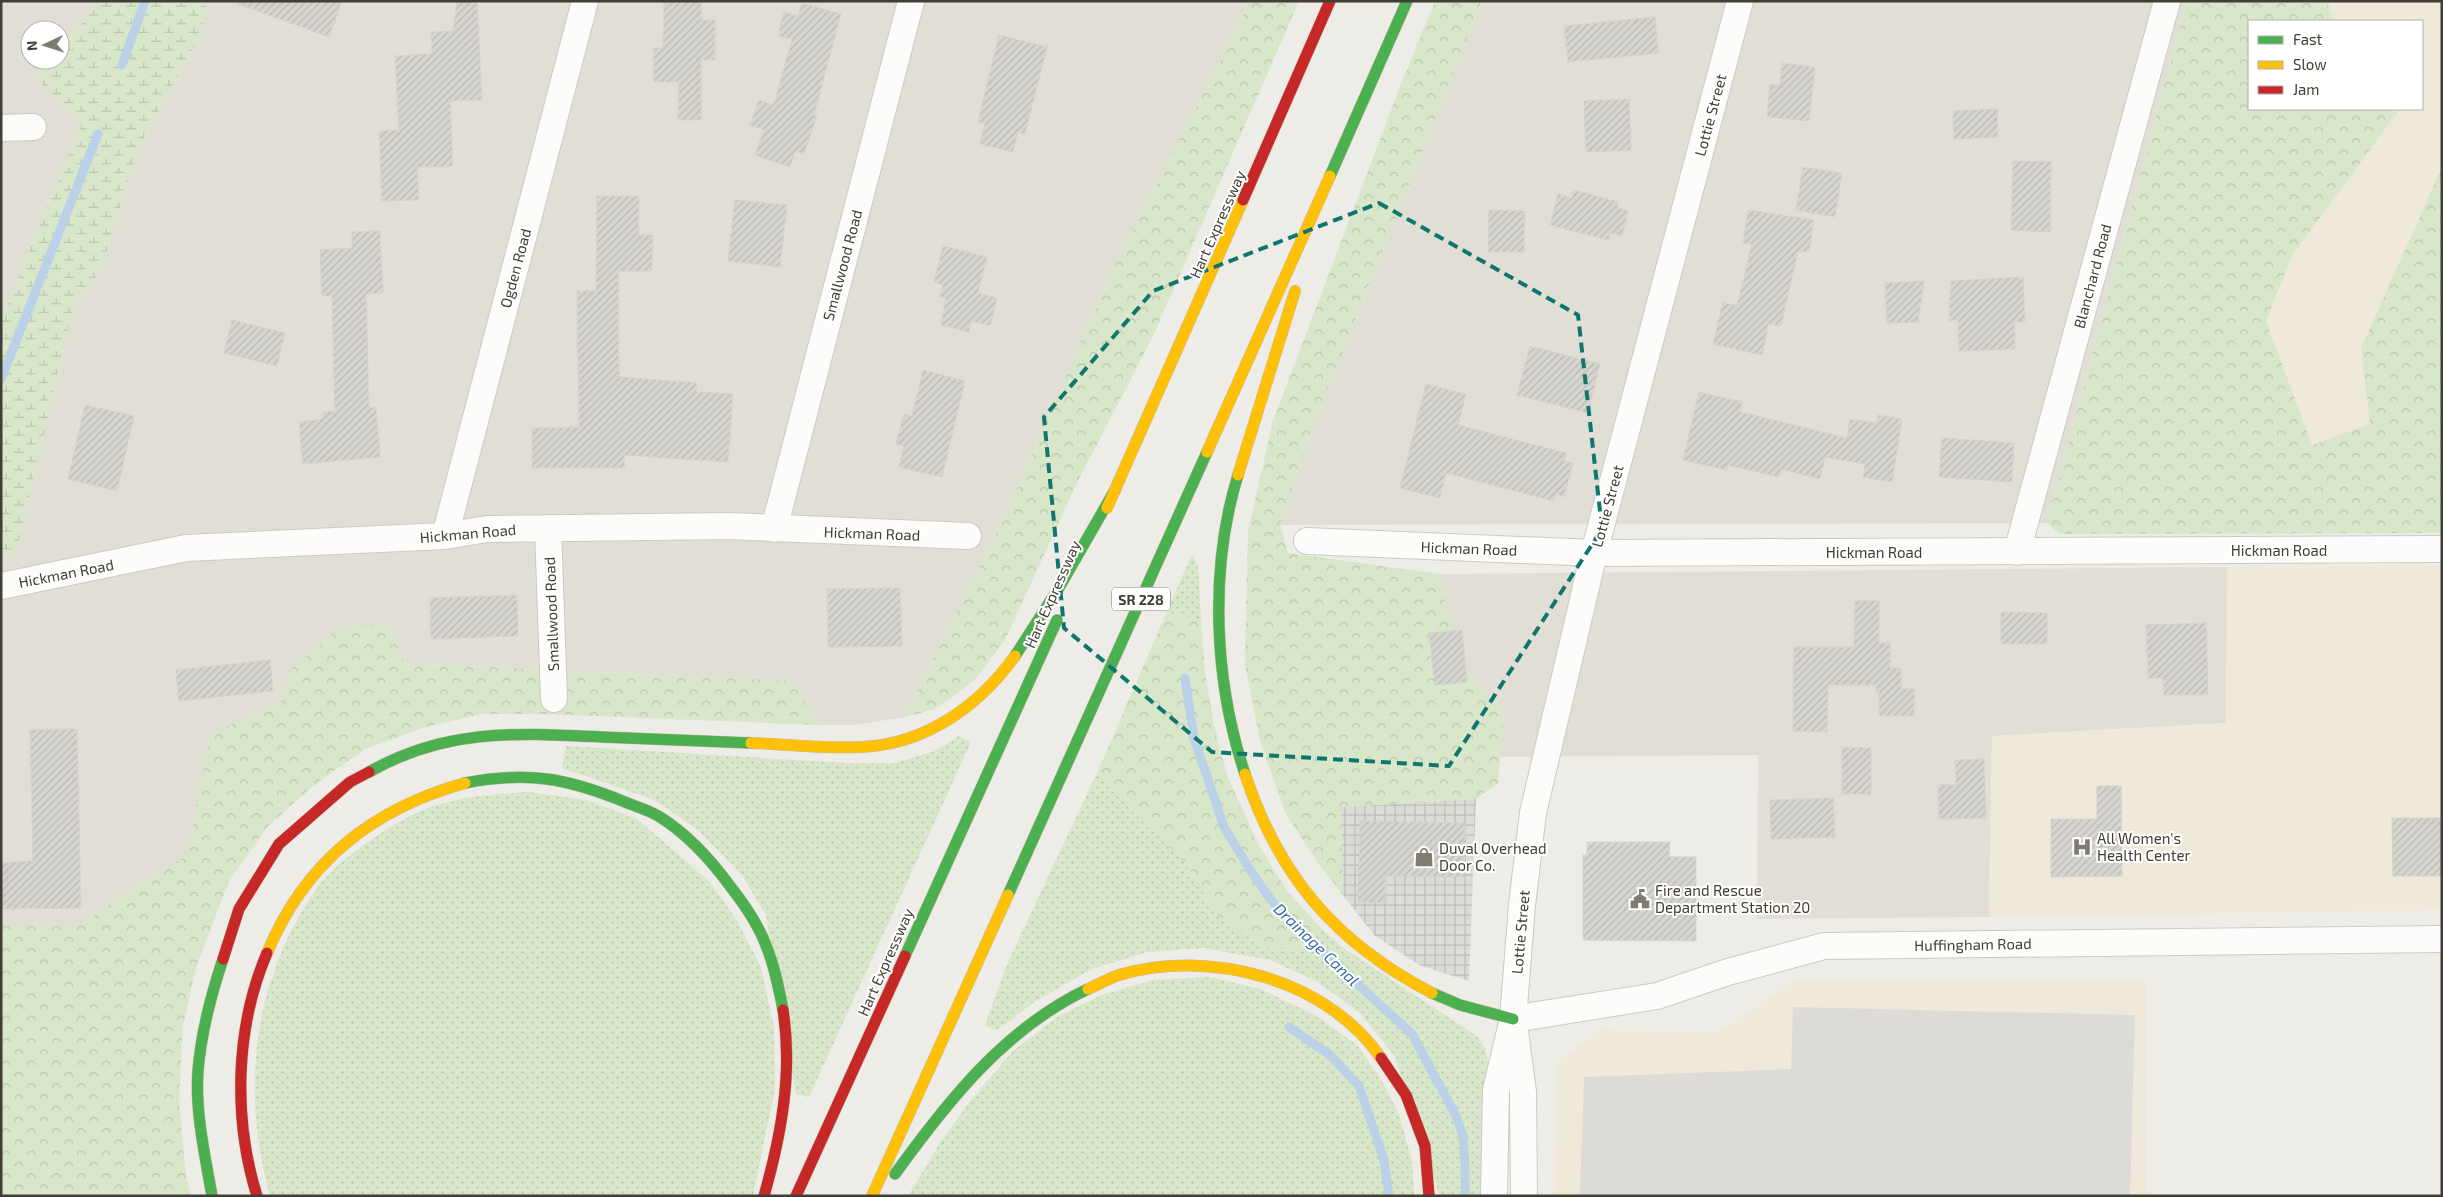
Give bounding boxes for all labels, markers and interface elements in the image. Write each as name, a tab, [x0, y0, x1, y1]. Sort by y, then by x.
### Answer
north arrow	[20, 20, 70, 70]
legend	[2248, 20, 2423, 110]
text: Fast	[2293, 30, 2323, 48]
text: N	[23, 40, 40, 52]
text: Slow	[2293, 55, 2327, 73]
street label: Lottie Street	[1690, 72, 1730, 158]
text: Jam	[2293, 80, 2319, 98]
street label: Hart Expressway	[1185, 167, 1249, 281]
street label: Smallwood Road	[819, 207, 865, 323]
street label: Blanchard Road	[2069, 222, 2115, 330]
street label: Ogden Road	[496, 226, 534, 310]
street label: Lottie Street	[1587, 463, 1627, 549]
street label: Hickman Road	[419, 520, 517, 546]
street label: Hickman Road	[823, 522, 921, 544]
street label: Hart Expressway	[1020, 537, 1084, 651]
street label: Hickman Road	[1420, 537, 1518, 559]
street label: Hickman Road	[2231, 541, 2327, 559]
street label: Hickman Road	[1826, 543, 1922, 561]
street label: Hickman Road	[17, 555, 115, 591]
street label: Smallwood Road	[540, 557, 562, 671]
road number: SR 228	[1112, 588, 1170, 610]
place label: All Women's Health Center	[2097, 829, 2191, 864]
hospital icon: All Women's Health Center	[2071, 836, 2093, 858]
place label: Duval Overhead Door Co.	[1439, 839, 1547, 874]
shop icon: Duval Overhead Door Co.	[1413, 846, 1435, 868]
place label: Fire and Rescue Department Station 20	[1655, 881, 1810, 916]
public building icon: Fire and Rescue Department Station 20	[1629, 888, 1651, 910]
street label: Lottie Street	[1507, 889, 1533, 975]
water label: Drainage Canal	[1270, 899, 1364, 989]
street label: Hart Expressway	[853, 905, 917, 1019]
street label: Huffingham Road	[1914, 934, 2032, 954]

